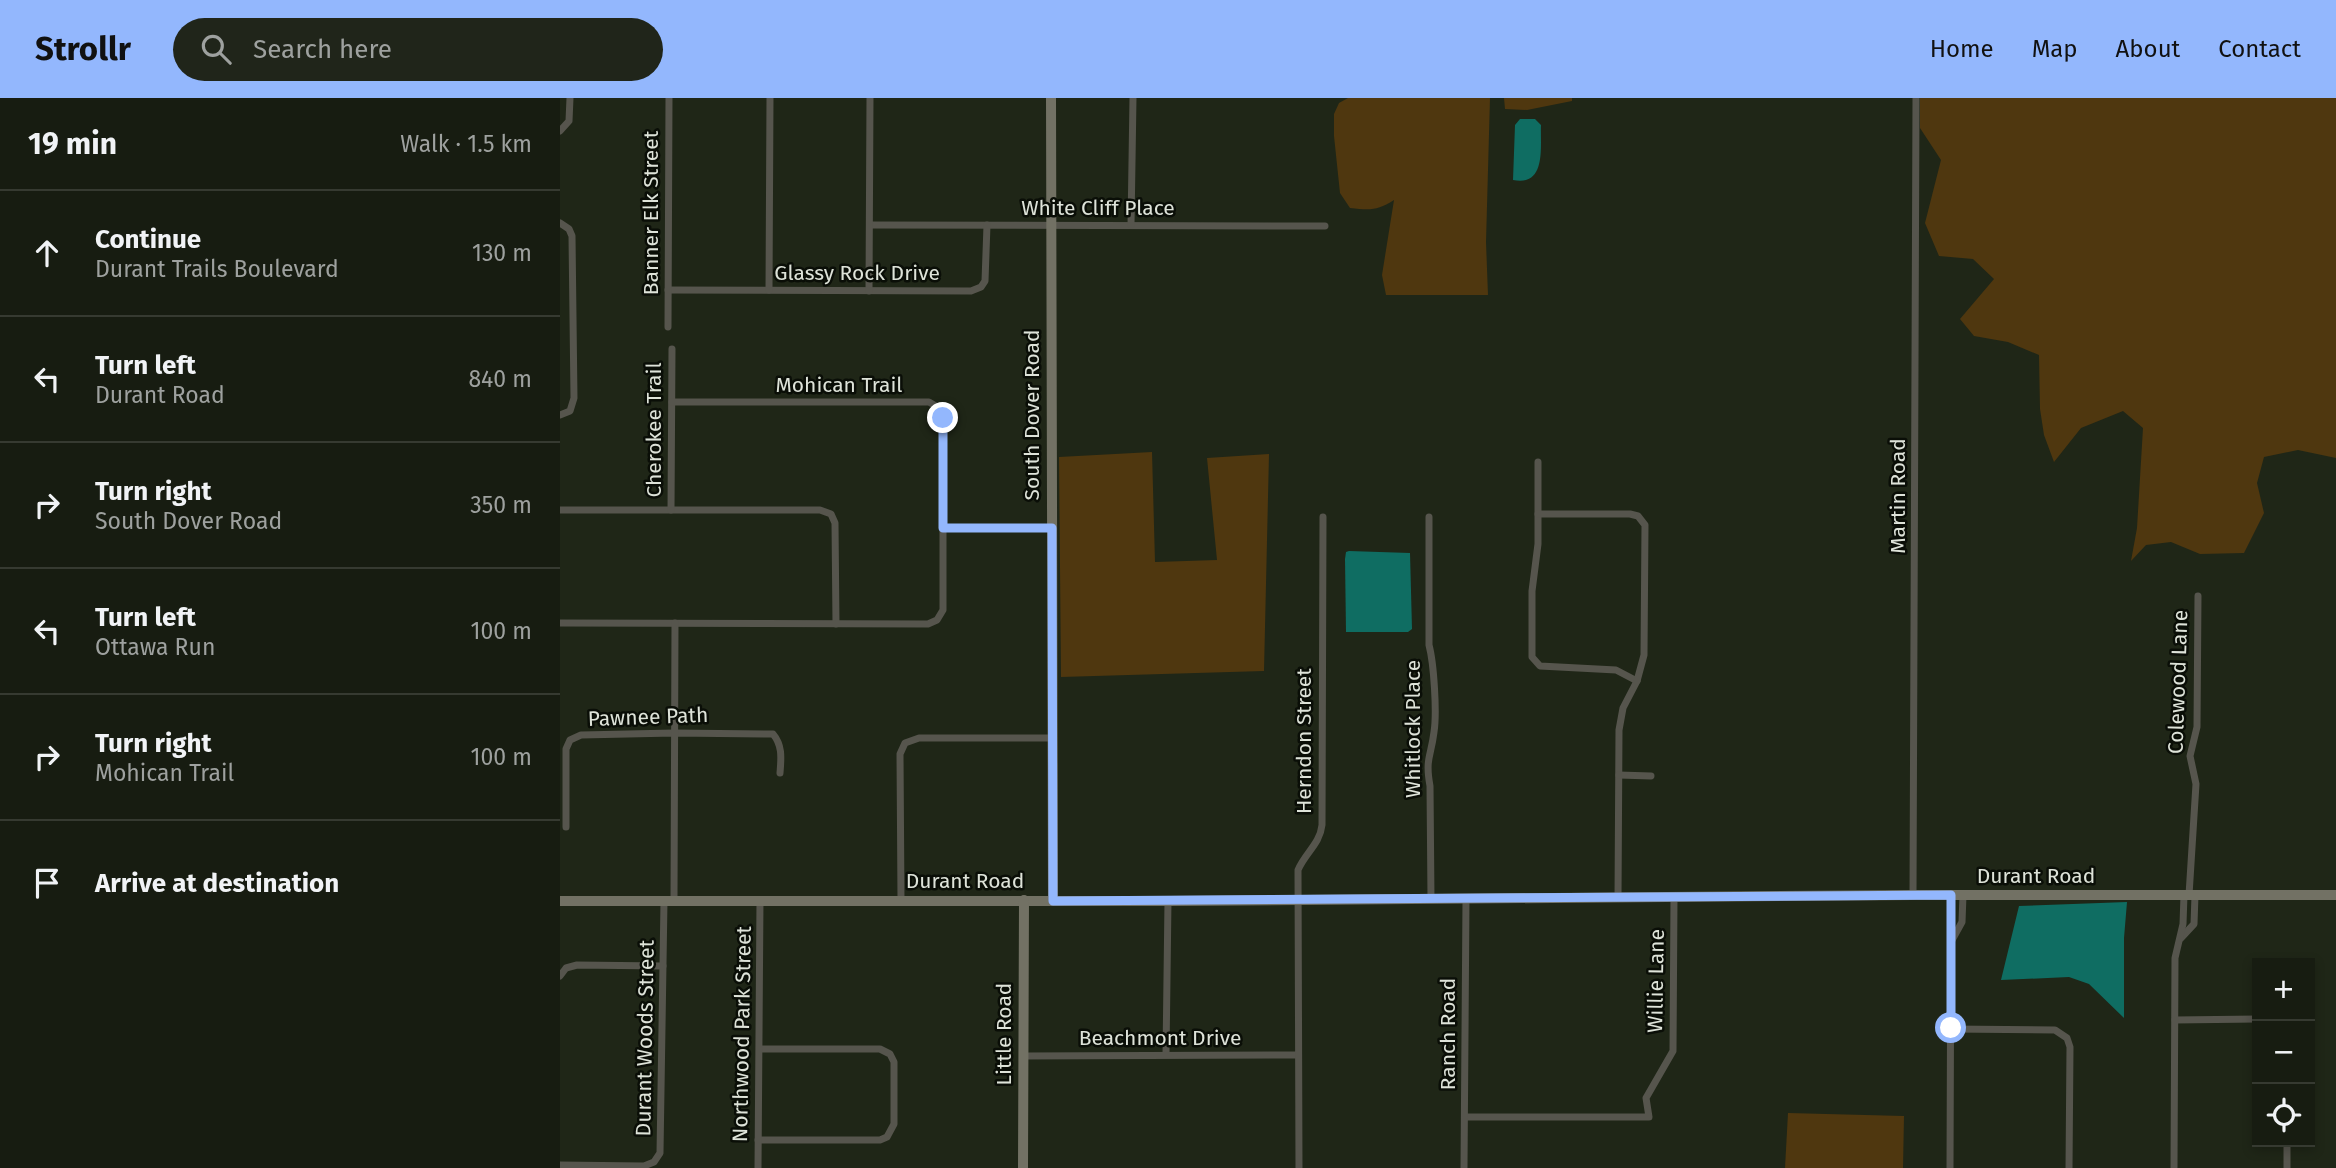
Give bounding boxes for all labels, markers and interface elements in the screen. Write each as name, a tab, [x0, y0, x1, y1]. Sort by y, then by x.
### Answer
search box	[173, 18, 663, 81]
text: Strollr	[35, 29, 131, 69]
icon: search	[197, 30, 235, 68]
text: Search here	[253, 34, 392, 65]
text: Home	[1930, 35, 1994, 63]
text: Map	[2032, 35, 2078, 63]
text: About	[2116, 35, 2180, 63]
text: Contact	[2218, 35, 2301, 63]
text: 19 min	[28, 126, 117, 162]
text: Walk · 1.5 km	[400, 130, 532, 158]
street label: Banner Elk Street	[638, 130, 664, 295]
street label: White Cliff Place	[1021, 195, 1175, 221]
text: Continue	[95, 224, 201, 255]
icon: ahead	[28, 234, 66, 272]
text: 130 m	[472, 239, 532, 267]
text: Durant Trails Boulevard	[95, 255, 339, 283]
street label: Glassy Rock Drive	[774, 260, 940, 286]
street label: South Dover Road	[1019, 330, 1045, 500]
text: Turn left	[95, 350, 196, 381]
icon: left	[28, 360, 66, 398]
street label: Cherokee Trail	[641, 362, 667, 498]
text: 840 m	[468, 365, 532, 393]
street label: Mohican Trail	[775, 372, 903, 398]
text: Durant Road	[95, 381, 225, 409]
route end	[927, 402, 958, 433]
street label: Martin Road	[1885, 438, 1911, 554]
text: Turn right	[95, 476, 212, 507]
icon: right	[28, 486, 66, 524]
text: 350 m	[470, 491, 532, 519]
text: South Dover Road	[95, 507, 282, 535]
text: Turn left	[95, 602, 196, 633]
street label: Colewood Lane	[2162, 609, 2194, 755]
icon: left	[28, 612, 66, 650]
text: 100 m	[471, 617, 532, 645]
text: Ottawa Run	[95, 633, 215, 661]
street label: Whitlock Place	[1400, 660, 1426, 798]
street label: Herndon Street	[1291, 668, 1317, 814]
street label: Pawnee Path	[587, 702, 709, 732]
text: Turn right	[95, 728, 212, 759]
icon: right	[28, 738, 66, 776]
text: 100 m	[471, 743, 532, 771]
text: Mohican Trail	[95, 759, 234, 787]
street label: Durant Road	[1977, 863, 2095, 889]
icon: arrive	[28, 864, 66, 902]
text: Arrive at destination	[95, 868, 339, 899]
street label: Durant Road	[906, 868, 1024, 894]
street label: Northwood Park Street	[727, 925, 757, 1142]
street label: Willie Lane	[1642, 929, 1670, 1033]
street label: Durant Woods Street	[630, 939, 660, 1136]
map controls	[2252, 958, 2315, 1147]
button: +	[2252, 958, 2315, 1021]
street label: Ranch Road	[1435, 978, 1461, 1090]
street label: Little Road	[991, 983, 1017, 1085]
route start	[1935, 1012, 1966, 1043]
button: −	[2252, 1021, 2315, 1084]
street label: Beachmont Drive	[1079, 1025, 1241, 1051]
button: locate	[2252, 1084, 2315, 1147]

